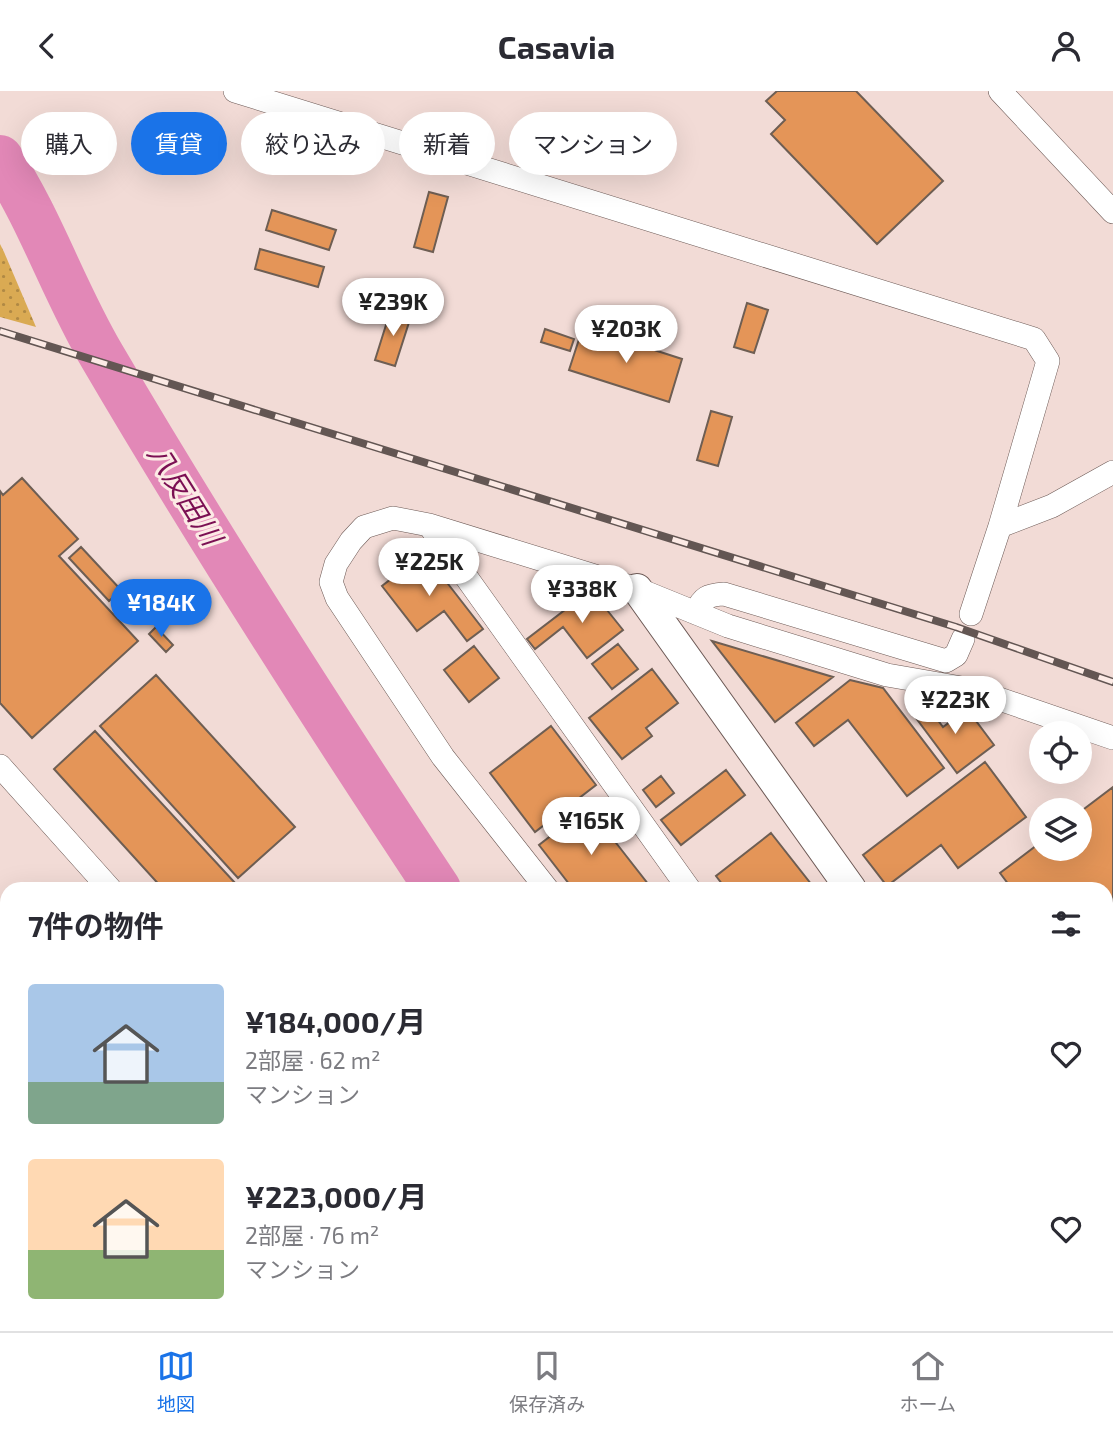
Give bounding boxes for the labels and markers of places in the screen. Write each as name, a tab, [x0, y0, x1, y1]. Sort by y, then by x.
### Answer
pin: ¥239K	[344, 279, 442, 338]
pin: ¥203K	[577, 306, 675, 365]
pin: ¥225K	[380, 539, 478, 598]
pin: ¥338K	[533, 566, 631, 625]
pin: ¥184K	[112, 580, 210, 639]
pin: ¥223K	[906, 677, 1004, 736]
pin: ¥165K	[542, 797, 640, 857]

